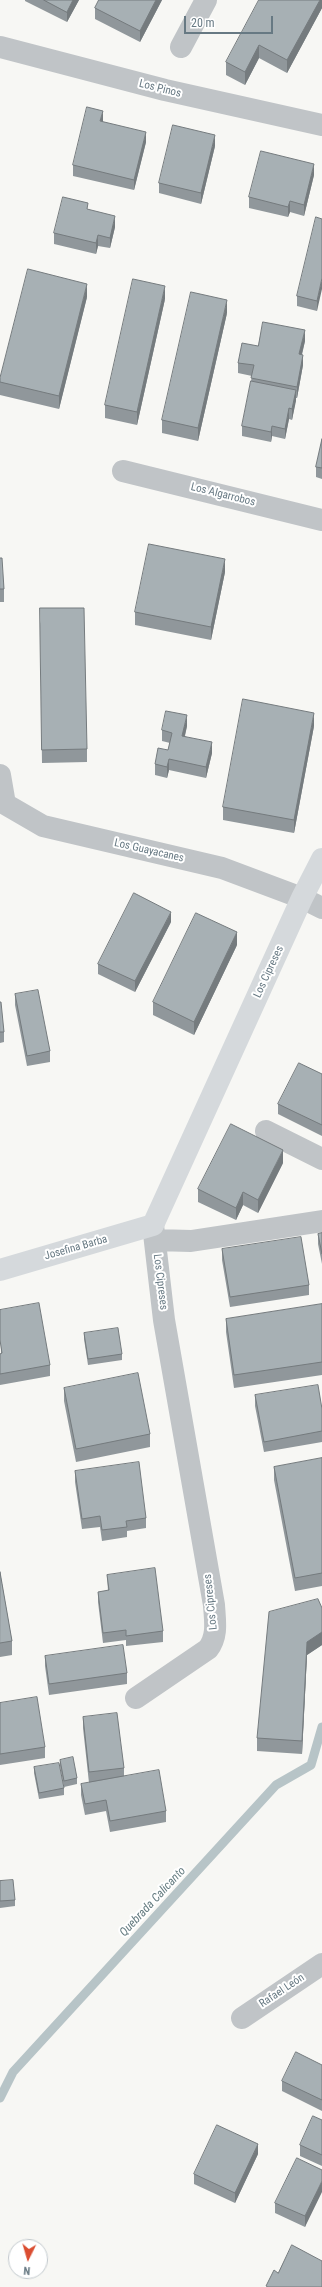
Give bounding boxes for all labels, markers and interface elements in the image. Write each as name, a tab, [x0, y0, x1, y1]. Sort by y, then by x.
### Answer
scale bar	[186, 8, 275, 34]
text: 20 m	[191, 16, 215, 30]
street label: Los Pinos	[138, 77, 182, 101]
street label: Los Algarrobos	[189, 481, 257, 509]
street label: Los Guayacanes	[113, 837, 185, 865]
street label: Los Cipreses	[251, 944, 287, 1000]
street label: Josefina Barba	[43, 1233, 109, 1263]
street label: Los Cipreses	[150, 1253, 170, 1311]
street label: Los Cipreses	[202, 1573, 220, 1631]
water label: Quebrada Calicanto	[117, 1864, 189, 1940]
street label: Rafael León	[257, 1971, 307, 2011]
north arrow	[8, 2239, 48, 2279]
text: N	[23, 2264, 31, 2277]

